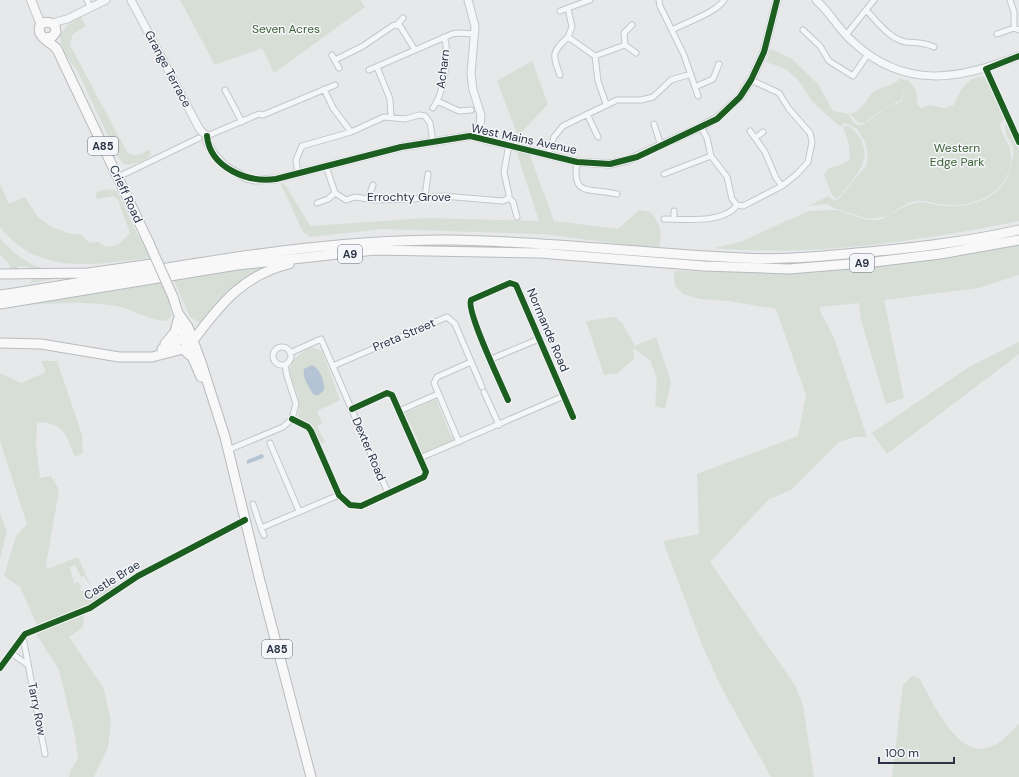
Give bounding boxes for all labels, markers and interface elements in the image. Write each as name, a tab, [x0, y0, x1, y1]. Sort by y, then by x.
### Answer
park label: Seven Acres	[252, 21, 320, 37]
street label: Grange Terrace	[141, 28, 195, 110]
street label: Acharn	[433, 48, 453, 89]
street label: West Mains Avenue	[470, 120, 579, 158]
road number: A85	[88, 137, 118, 155]
park label: Western Edge Park	[930, 140, 984, 170]
street label: Crieff Road	[106, 163, 146, 225]
street label: Errochty Grove	[367, 189, 451, 205]
road number: A9	[338, 245, 362, 263]
road number: A9	[850, 254, 874, 272]
street label: Normande Road	[523, 286, 573, 374]
street label: Preta Street	[370, 315, 438, 355]
street label: Dexter Road	[348, 415, 390, 483]
street label: Castle Brae	[81, 556, 143, 604]
road number: A85	[262, 640, 292, 658]
street label: Tarry Row	[24, 681, 50, 737]
scale bar	[879, 739, 954, 765]
text: 100 m	[885, 745, 919, 761]

